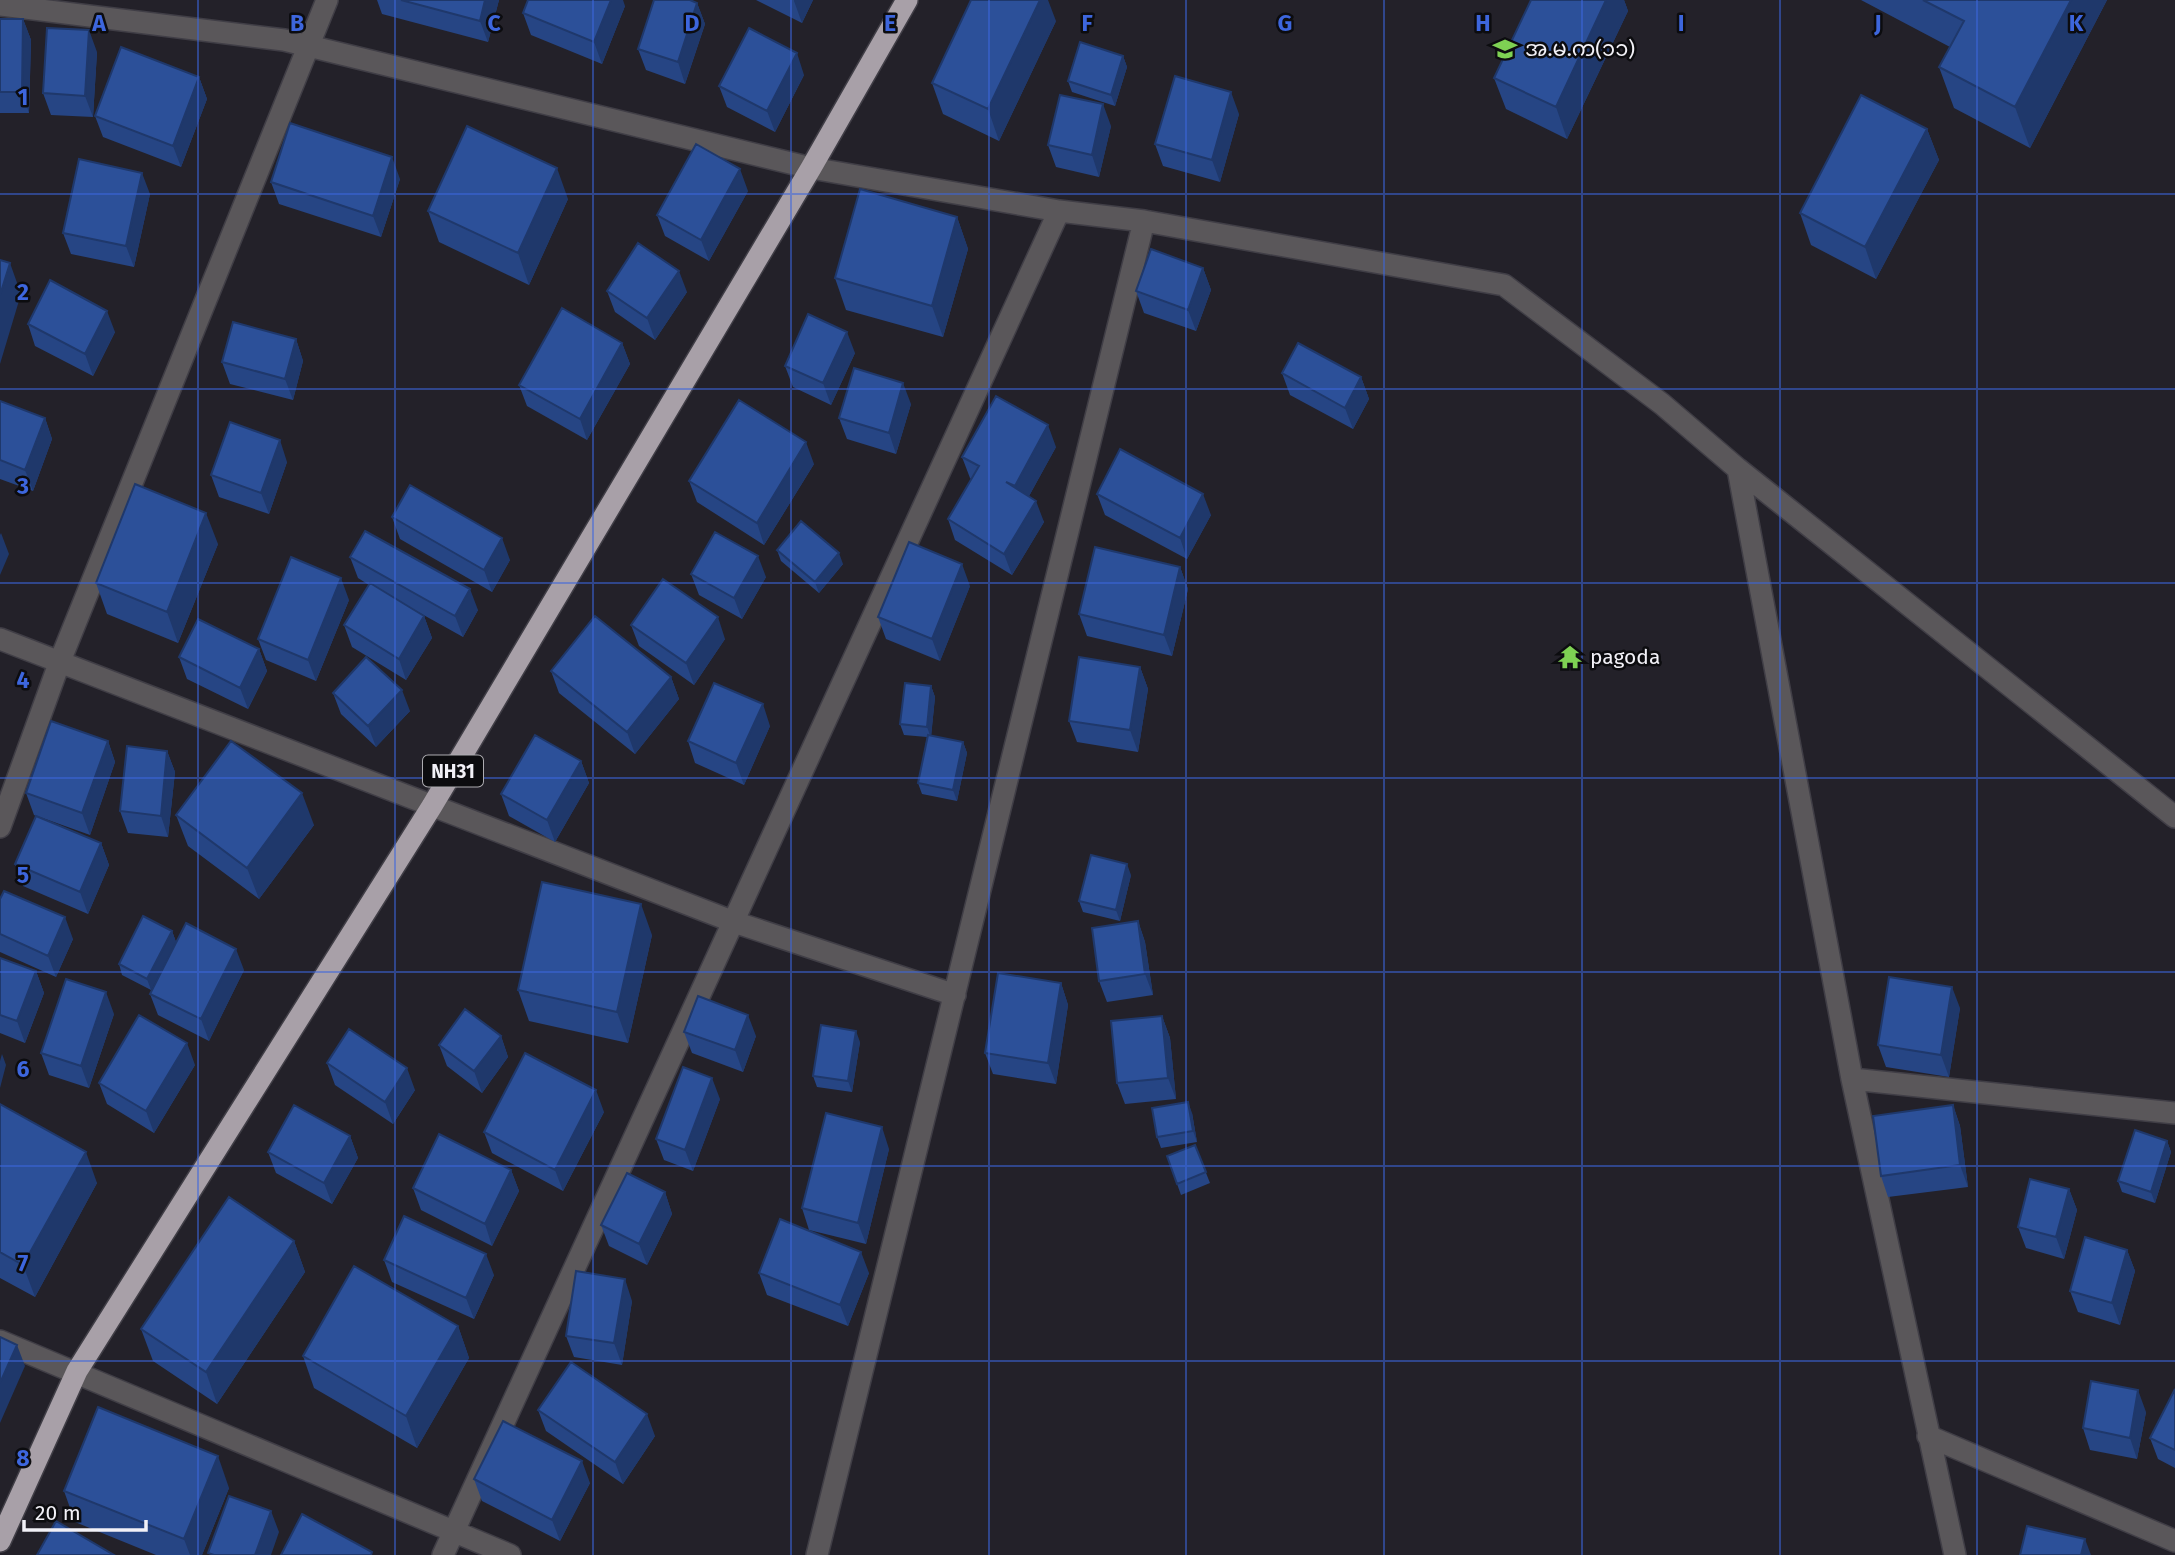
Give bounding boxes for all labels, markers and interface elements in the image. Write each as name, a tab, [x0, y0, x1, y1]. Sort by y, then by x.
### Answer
text: A	[91, 9, 106, 37]
text: B	[290, 9, 304, 37]
text: C	[487, 9, 501, 37]
text: D	[685, 9, 700, 37]
text: E	[884, 9, 896, 37]
text: F	[1081, 9, 1093, 37]
text: G	[1278, 9, 1292, 37]
text: H	[1475, 9, 1491, 37]
text: I	[1678, 9, 1684, 37]
text: J	[1873, 9, 1882, 37]
text: K	[2069, 9, 2084, 37]
school or university icon: အ.မ.က(၁၁)	[1491, 35, 1519, 63]
place label: အ.မ.က(၁၁)	[1525, 36, 1635, 62]
text: 1	[18, 83, 28, 111]
text: 2	[17, 278, 29, 306]
text: 3	[16, 472, 29, 500]
temple icon: pagoda	[1556, 643, 1584, 671]
place label: pagoda	[1590, 644, 1660, 670]
text: 4	[17, 666, 30, 694]
road number: NH31	[423, 756, 483, 786]
text: 5	[17, 861, 29, 889]
text: 6	[17, 1055, 30, 1083]
text: 7	[18, 1249, 29, 1277]
text: 8	[16, 1444, 30, 1472]
scale bar	[24, 1488, 147, 1532]
text: 20 m	[35, 1500, 81, 1526]

